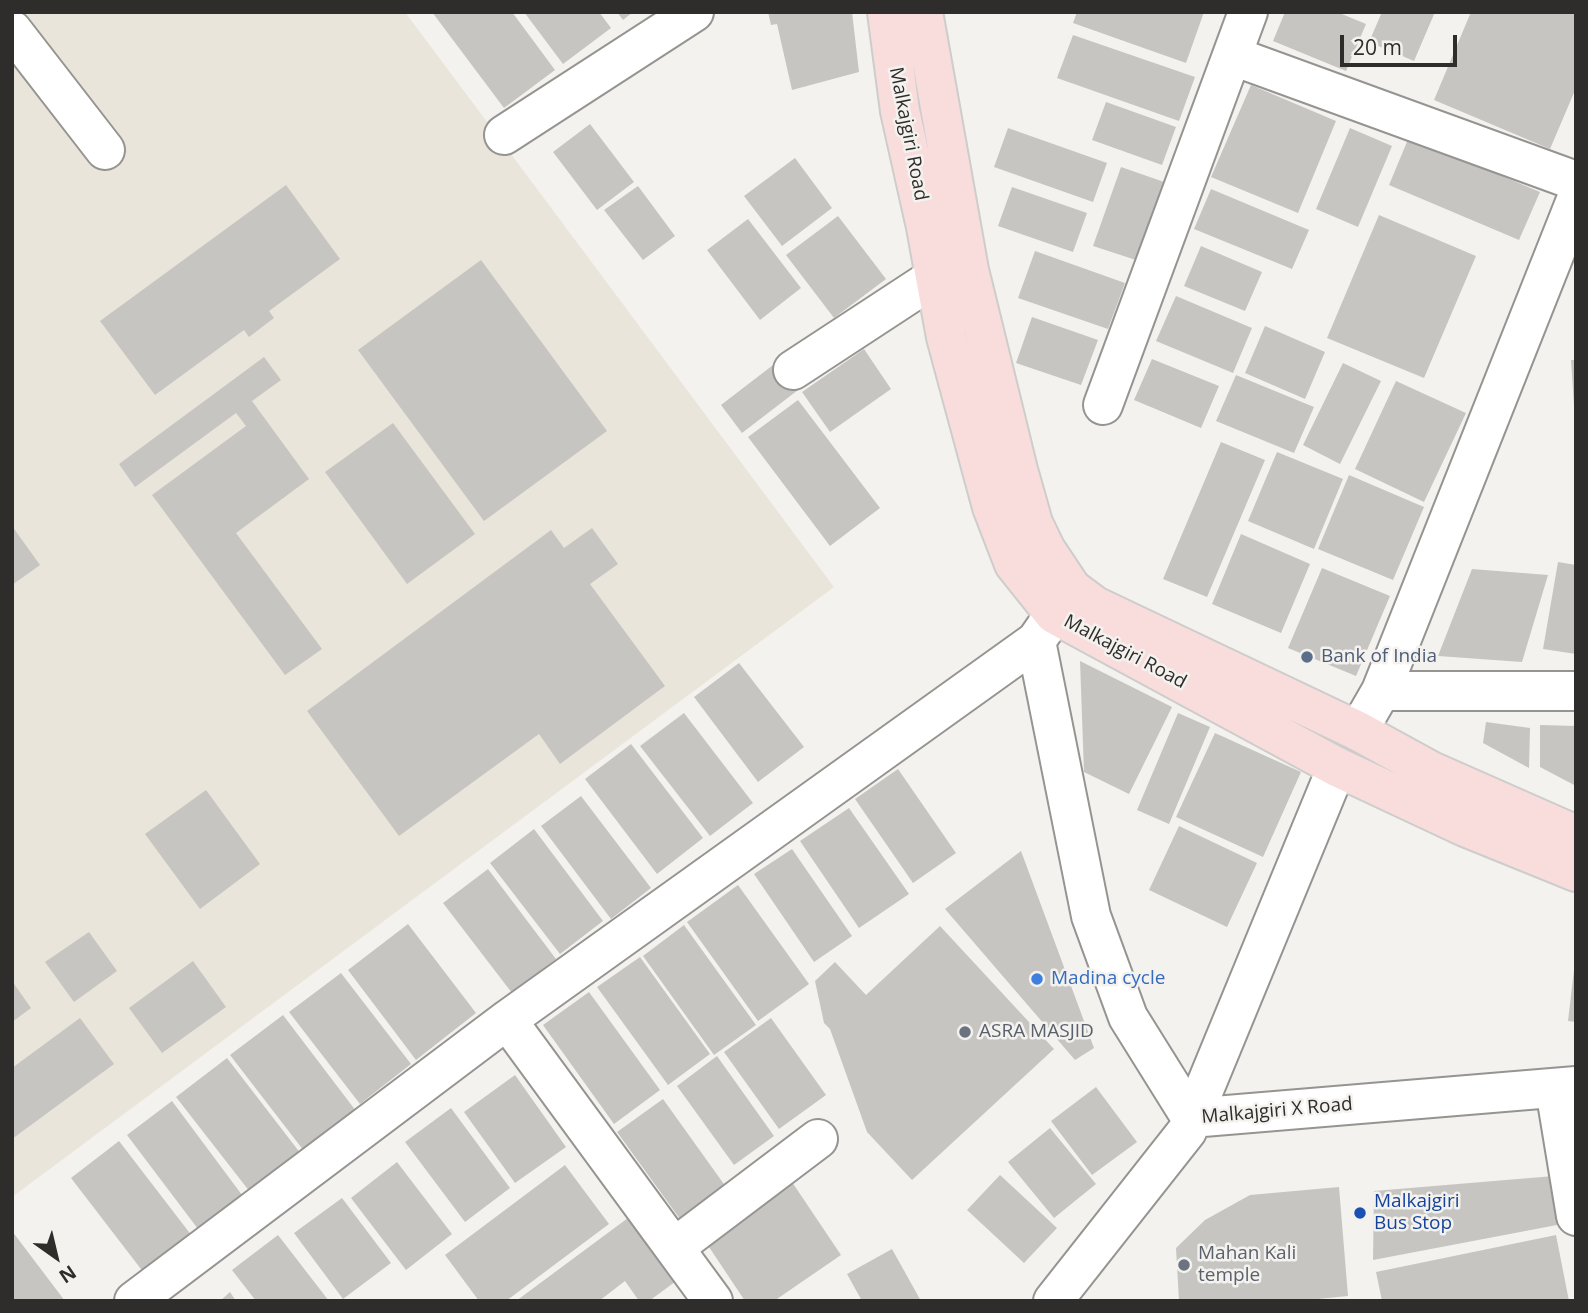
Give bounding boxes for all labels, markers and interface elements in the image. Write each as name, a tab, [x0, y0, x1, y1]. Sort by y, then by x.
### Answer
scale bar	[1343, 21, 1460, 65]
text: 20 m	[1353, 33, 1402, 61]
street label: Malkajgiri Road	[884, 65, 932, 203]
street label: Malkajgiri Road	[1060, 610, 1190, 694]
place label: Bank of India	[1321, 646, 1437, 668]
marker: Bank of India	[1299, 649, 1315, 665]
place label: Madina cycle	[1051, 968, 1165, 990]
marker: Madina cycle	[1029, 971, 1045, 987]
place label: ASRA MASJID	[979, 1021, 1094, 1043]
marker: ASRA MASJID	[957, 1024, 973, 1040]
street label: Malkajgiri X Road	[1200, 1093, 1354, 1129]
place label: Malkajgiri Bus Stop	[1374, 1191, 1459, 1235]
marker: Malkajgiri Bus Stop	[1352, 1205, 1368, 1221]
north arrow	[21, 1222, 91, 1292]
place label: Mahan Kali temple	[1198, 1243, 1296, 1287]
marker: Mahan Kali temple	[1176, 1257, 1192, 1273]
text: N	[54, 1259, 81, 1290]

